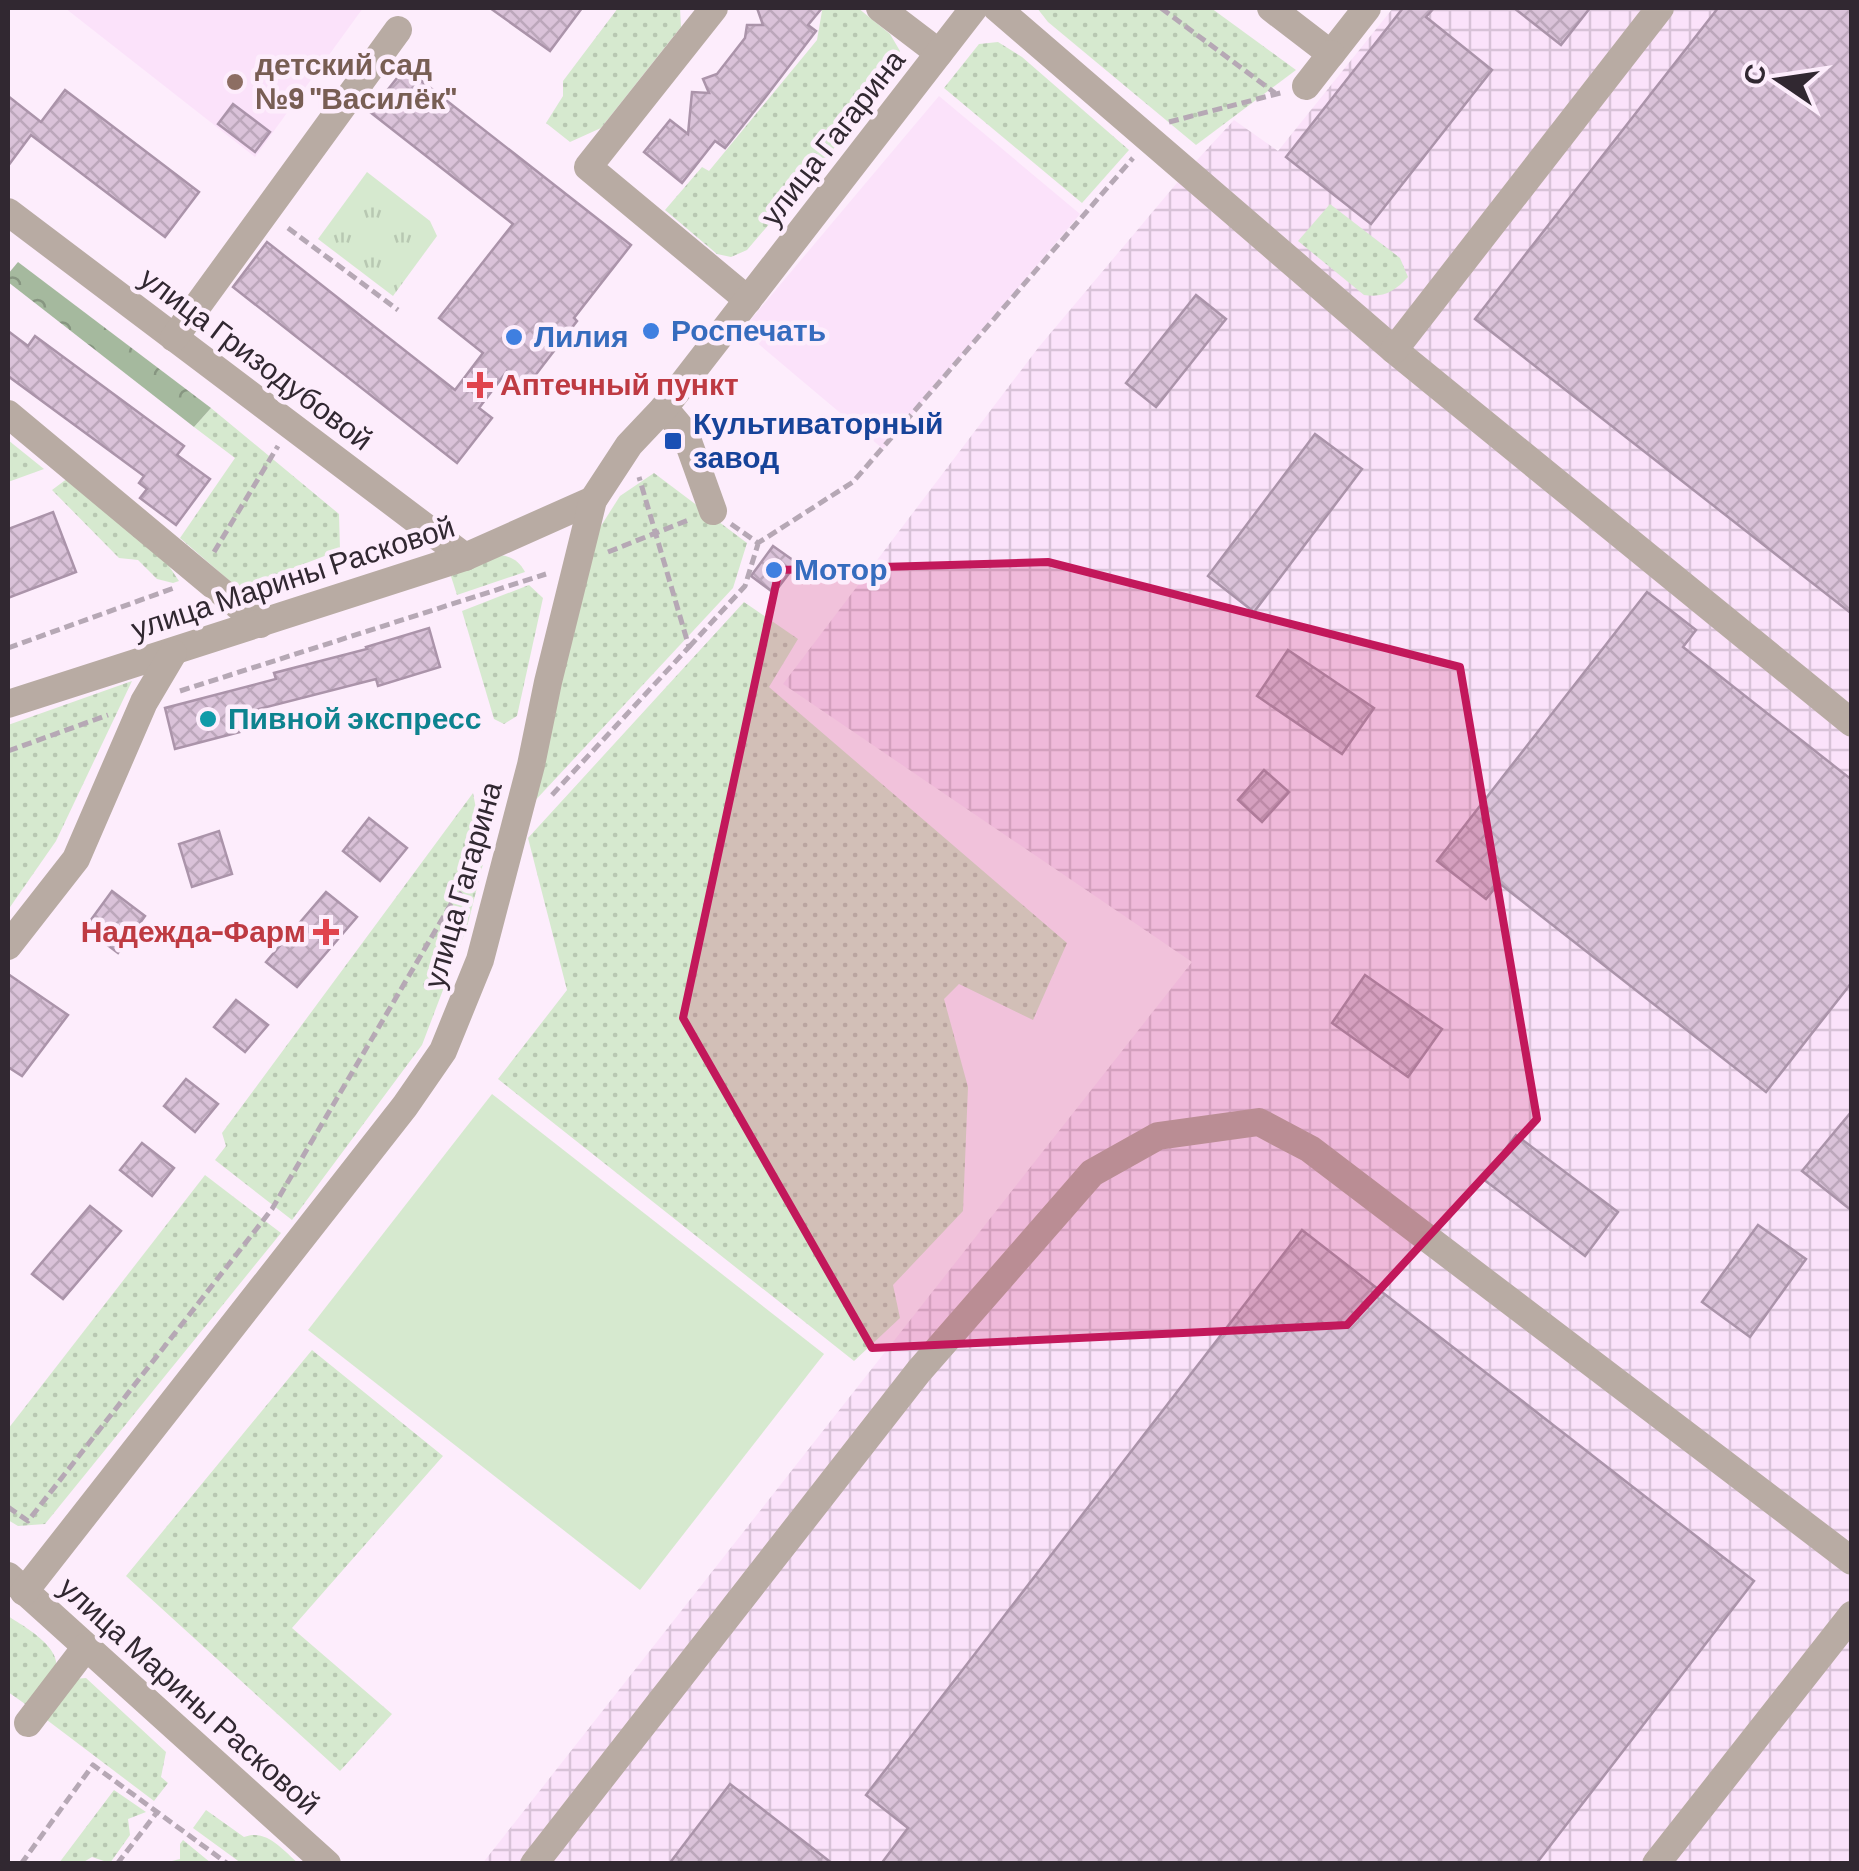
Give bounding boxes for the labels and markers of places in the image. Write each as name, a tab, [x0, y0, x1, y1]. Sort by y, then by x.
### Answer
place label: детский сад №9 "Василёк"	[255, 45, 456, 115]
marker: детский сад №9 "Василёк"	[224, 71, 246, 93]
place label: Роспечать	[671, 311, 826, 347]
place label: Лилия	[534, 317, 629, 353]
marker: Роспечать	[640, 320, 662, 342]
marker: Лилия	[503, 326, 525, 348]
place label: Аптечный пункт	[500, 365, 739, 401]
marker: Аптечный пункт	[469, 374, 491, 396]
place label: Культиваторный завод	[693, 404, 943, 474]
marker: Культиваторный завод	[662, 430, 684, 452]
place label: Мотор	[794, 550, 888, 586]
marker: Мотор	[763, 559, 785, 581]
place label: Пивной экспресс	[228, 699, 481, 735]
marker: Пивной экспресс	[197, 708, 219, 730]
place label: Надежда-Фарм	[81, 912, 306, 948]
marker: Надежда-Фарм	[315, 921, 337, 943]

